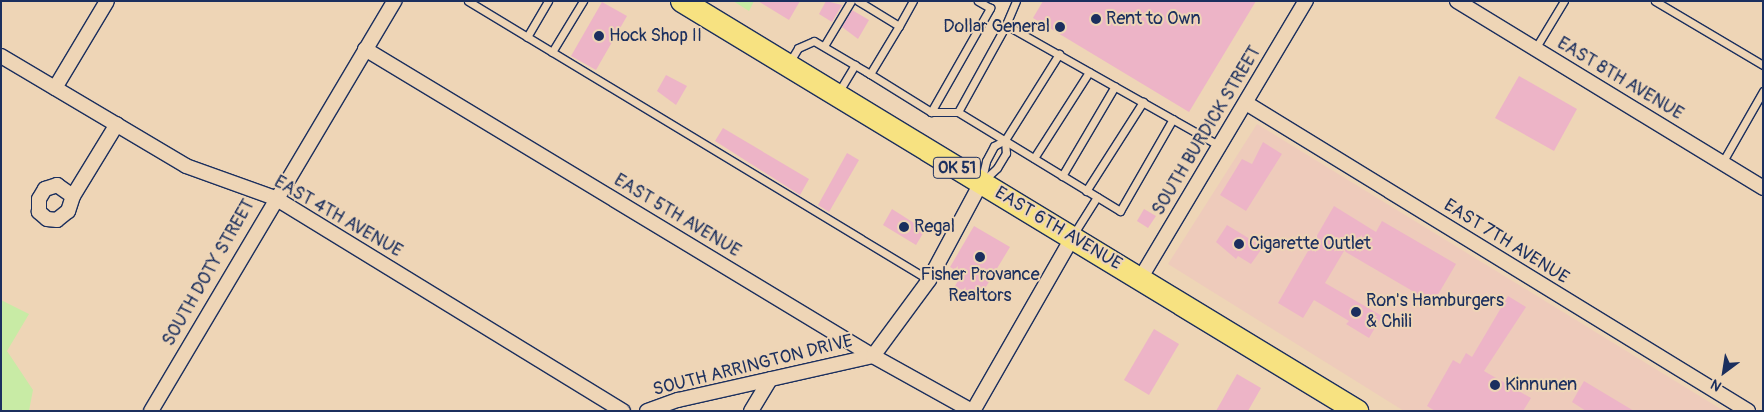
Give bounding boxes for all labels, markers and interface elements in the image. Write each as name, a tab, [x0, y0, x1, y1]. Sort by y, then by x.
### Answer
place label: Rent to Own	[1106, 8, 1201, 30]
marker: Rent to Own	[1090, 13, 1102, 25]
place label: Dollar General	[943, 16, 1050, 38]
marker: Dollar General	[1054, 21, 1066, 33]
place label: Hock Shop II	[609, 25, 702, 47]
marker: Hock Shop II	[593, 30, 605, 42]
street label: EAST 8TH AVENUE	[1553, 33, 1687, 125]
street label: SOUTH BURDICK STREET	[1148, 43, 1266, 219]
road number: OK 51	[932, 154, 982, 182]
street label: EAST 5TH AVENUE	[610, 170, 744, 262]
street label: EAST 4TH AVENUE	[270, 172, 406, 262]
street label: EAST 6TH AVENUE	[991, 183, 1125, 275]
street label: EAST 7TH AVENUE	[1439, 195, 1573, 289]
street label: SOUTH DOTY STREET	[158, 196, 260, 350]
place label: Regal	[914, 216, 955, 238]
marker: Regal	[898, 221, 910, 233]
place label: Cigarette Outlet	[1249, 233, 1371, 255]
marker: Cigarette Outlet	[1233, 238, 1245, 250]
marker: Fisher Provance Realtors	[974, 251, 986, 263]
place label: Fisher Provance Realtors	[920, 265, 1040, 308]
place label: Ron's Hamburgers & Chili	[1366, 291, 1504, 334]
marker: Ron's Hamburgers & Chili	[1350, 306, 1362, 318]
street label: SOUTH ARRINGTON DRIVE	[651, 331, 855, 401]
north arrow	[1699, 347, 1749, 397]
place label: Kinnunen	[1505, 374, 1577, 396]
text: N	[1708, 376, 1724, 395]
marker: Kinnunen	[1489, 379, 1501, 391]

